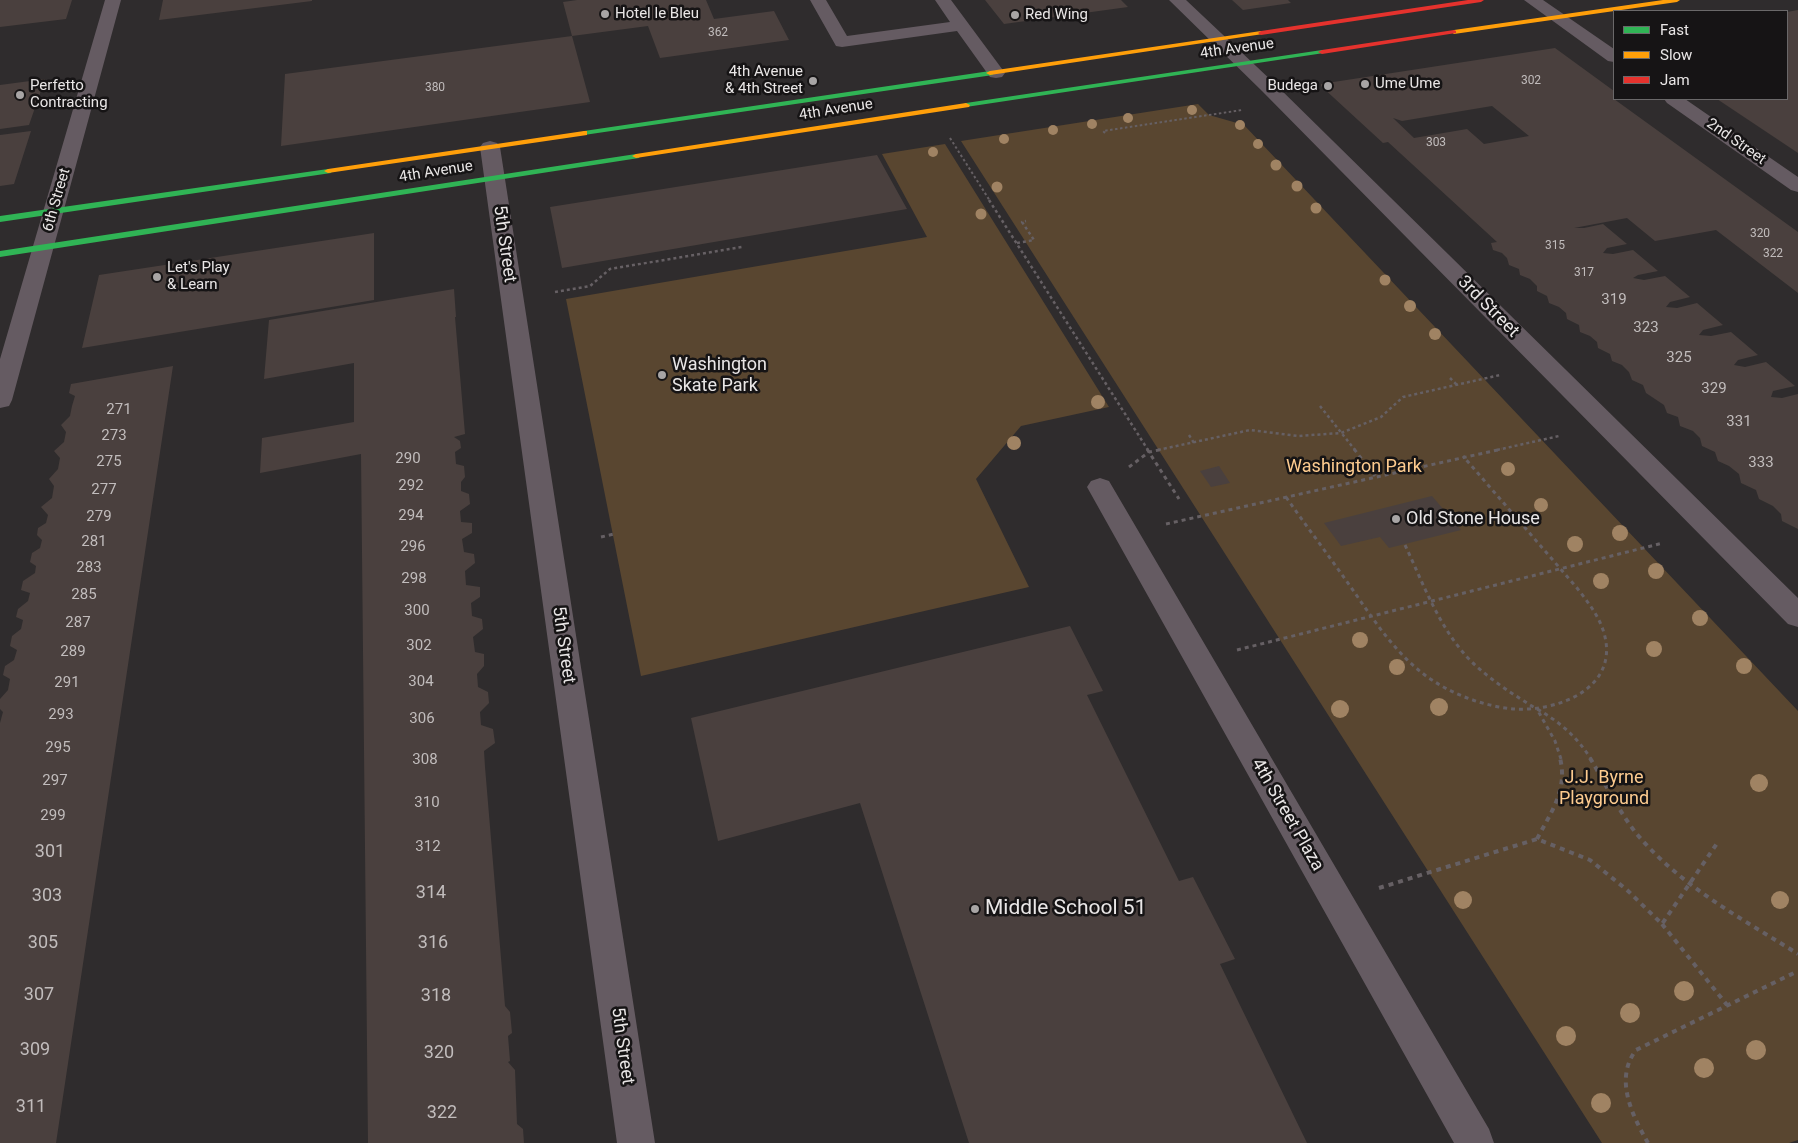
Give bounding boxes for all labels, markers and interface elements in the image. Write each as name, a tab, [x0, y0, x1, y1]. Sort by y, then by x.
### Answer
place label: Hotel le Bleu	[615, 5, 699, 23]
place label: Red Wing	[1025, 6, 1088, 24]
marker: Hotel le Bleu	[599, 8, 611, 20]
marker: Red Wing	[1009, 9, 1021, 21]
legend	[1613, 10, 1788, 100]
text: Fast	[1660, 21, 1689, 39]
house number: 362	[708, 26, 728, 40]
street label: 4th Avenue	[1199, 35, 1275, 63]
text: Slow	[1660, 46, 1692, 64]
place label: 4th Avenue & 4th Street	[725, 63, 803, 98]
text: Jam	[1660, 71, 1690, 89]
house number: 302	[1521, 74, 1541, 88]
marker: 4th Avenue & 4th Street	[807, 75, 819, 87]
place label: Ume Ume	[1375, 75, 1440, 93]
place label: Perfetto Contracting	[30, 77, 108, 112]
place label: Budega	[1267, 77, 1318, 95]
marker: Ume Ume	[1359, 78, 1371, 90]
marker: Budega	[1322, 80, 1334, 92]
house number: 380	[425, 81, 445, 95]
marker: Perfetto Contracting	[14, 89, 26, 101]
street label: 4th Avenue	[798, 95, 874, 125]
street label: 2nd Street	[1703, 115, 1769, 169]
house number: 303	[1426, 136, 1446, 150]
street label: 4th Avenue	[398, 157, 474, 187]
street label: 6th Street	[39, 166, 75, 234]
street label: 5th Street	[488, 204, 520, 284]
house number: 320	[1750, 227, 1770, 241]
house number: 315	[1545, 239, 1565, 253]
house number: 322	[1763, 247, 1783, 261]
place label: Let's Play & Learn	[167, 259, 230, 294]
house number: 317	[1574, 266, 1594, 280]
marker: Let's Play & Learn	[151, 271, 163, 283]
street label: 3rd Street	[1453, 272, 1523, 342]
house number: 319	[1601, 291, 1627, 309]
house number: 323	[1633, 319, 1659, 337]
house number: 325	[1666, 349, 1692, 367]
place label: Washington Skate Park	[672, 354, 767, 396]
marker: Washington Skate Park	[656, 369, 668, 381]
house number: 329	[1701, 380, 1727, 398]
house number: 271	[106, 401, 132, 419]
house number: 331	[1726, 413, 1752, 431]
house number: 273	[101, 427, 127, 445]
house number: 290	[395, 450, 421, 468]
house number: 275	[96, 453, 122, 471]
house number: 333	[1748, 454, 1774, 472]
park label: Washington Park	[1286, 456, 1422, 478]
house number: 292	[398, 477, 424, 495]
house number: 277	[91, 481, 117, 499]
house number: 294	[398, 507, 424, 525]
house number: 279	[86, 508, 112, 526]
place label: Old Stone House	[1406, 508, 1540, 530]
marker: Old Stone House	[1390, 513, 1402, 525]
house number: 281	[81, 533, 107, 551]
house number: 296	[400, 538, 426, 556]
house number: 283	[76, 559, 102, 577]
house number: 298	[401, 570, 427, 588]
house number: 285	[71, 586, 97, 604]
house number: 300	[404, 602, 430, 620]
street label: 5th Street	[547, 605, 579, 685]
house number: 287	[65, 614, 91, 632]
house number: 302	[406, 637, 432, 655]
house number: 289	[60, 643, 86, 661]
house number: 304	[408, 673, 434, 691]
house number: 291	[54, 674, 80, 692]
house number: 293	[48, 706, 74, 724]
house number: 306	[409, 710, 435, 728]
house number: 295	[45, 739, 71, 757]
house number: 308	[412, 751, 438, 769]
street label: 4th Street Plaza	[1246, 755, 1328, 875]
park label: J.J. Byrne Playground	[1559, 767, 1649, 810]
house number: 297	[42, 772, 68, 790]
house number: 310	[414, 794, 440, 812]
house number: 299	[40, 807, 66, 825]
house number: 312	[415, 838, 441, 856]
house number: 301	[35, 841, 65, 863]
house number: 314	[416, 882, 446, 904]
house number: 303	[32, 885, 62, 907]
place label: Middle School 51	[985, 896, 1146, 922]
marker: Middle School 51	[969, 903, 981, 915]
house number: 305	[28, 932, 58, 954]
house number: 316	[418, 932, 448, 954]
house number: 307	[24, 984, 54, 1006]
house number: 318	[421, 985, 451, 1007]
street label: 5th Street	[606, 1006, 638, 1086]
house number: 309	[20, 1039, 50, 1061]
house number: 320	[424, 1042, 454, 1064]
house number: 311	[16, 1096, 46, 1118]
house number: 322	[427, 1102, 457, 1124]

